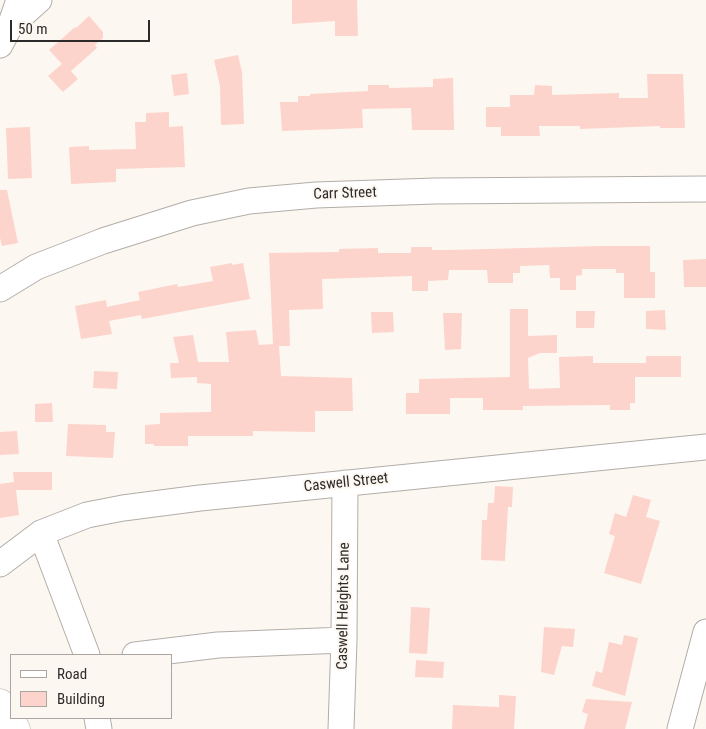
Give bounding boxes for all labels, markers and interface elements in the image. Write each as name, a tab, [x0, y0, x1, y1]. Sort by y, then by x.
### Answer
scale bar	[12, 10, 152, 42]
text: 50 m	[18, 20, 48, 38]
street label: Carr Street	[313, 184, 377, 204]
street label: Caswell Street	[303, 470, 389, 496]
street label: Caswell Heights Lane	[334, 542, 354, 670]
legend	[10, 654, 172, 719]
text: Road	[57, 665, 87, 683]
text: Building	[57, 690, 105, 708]

